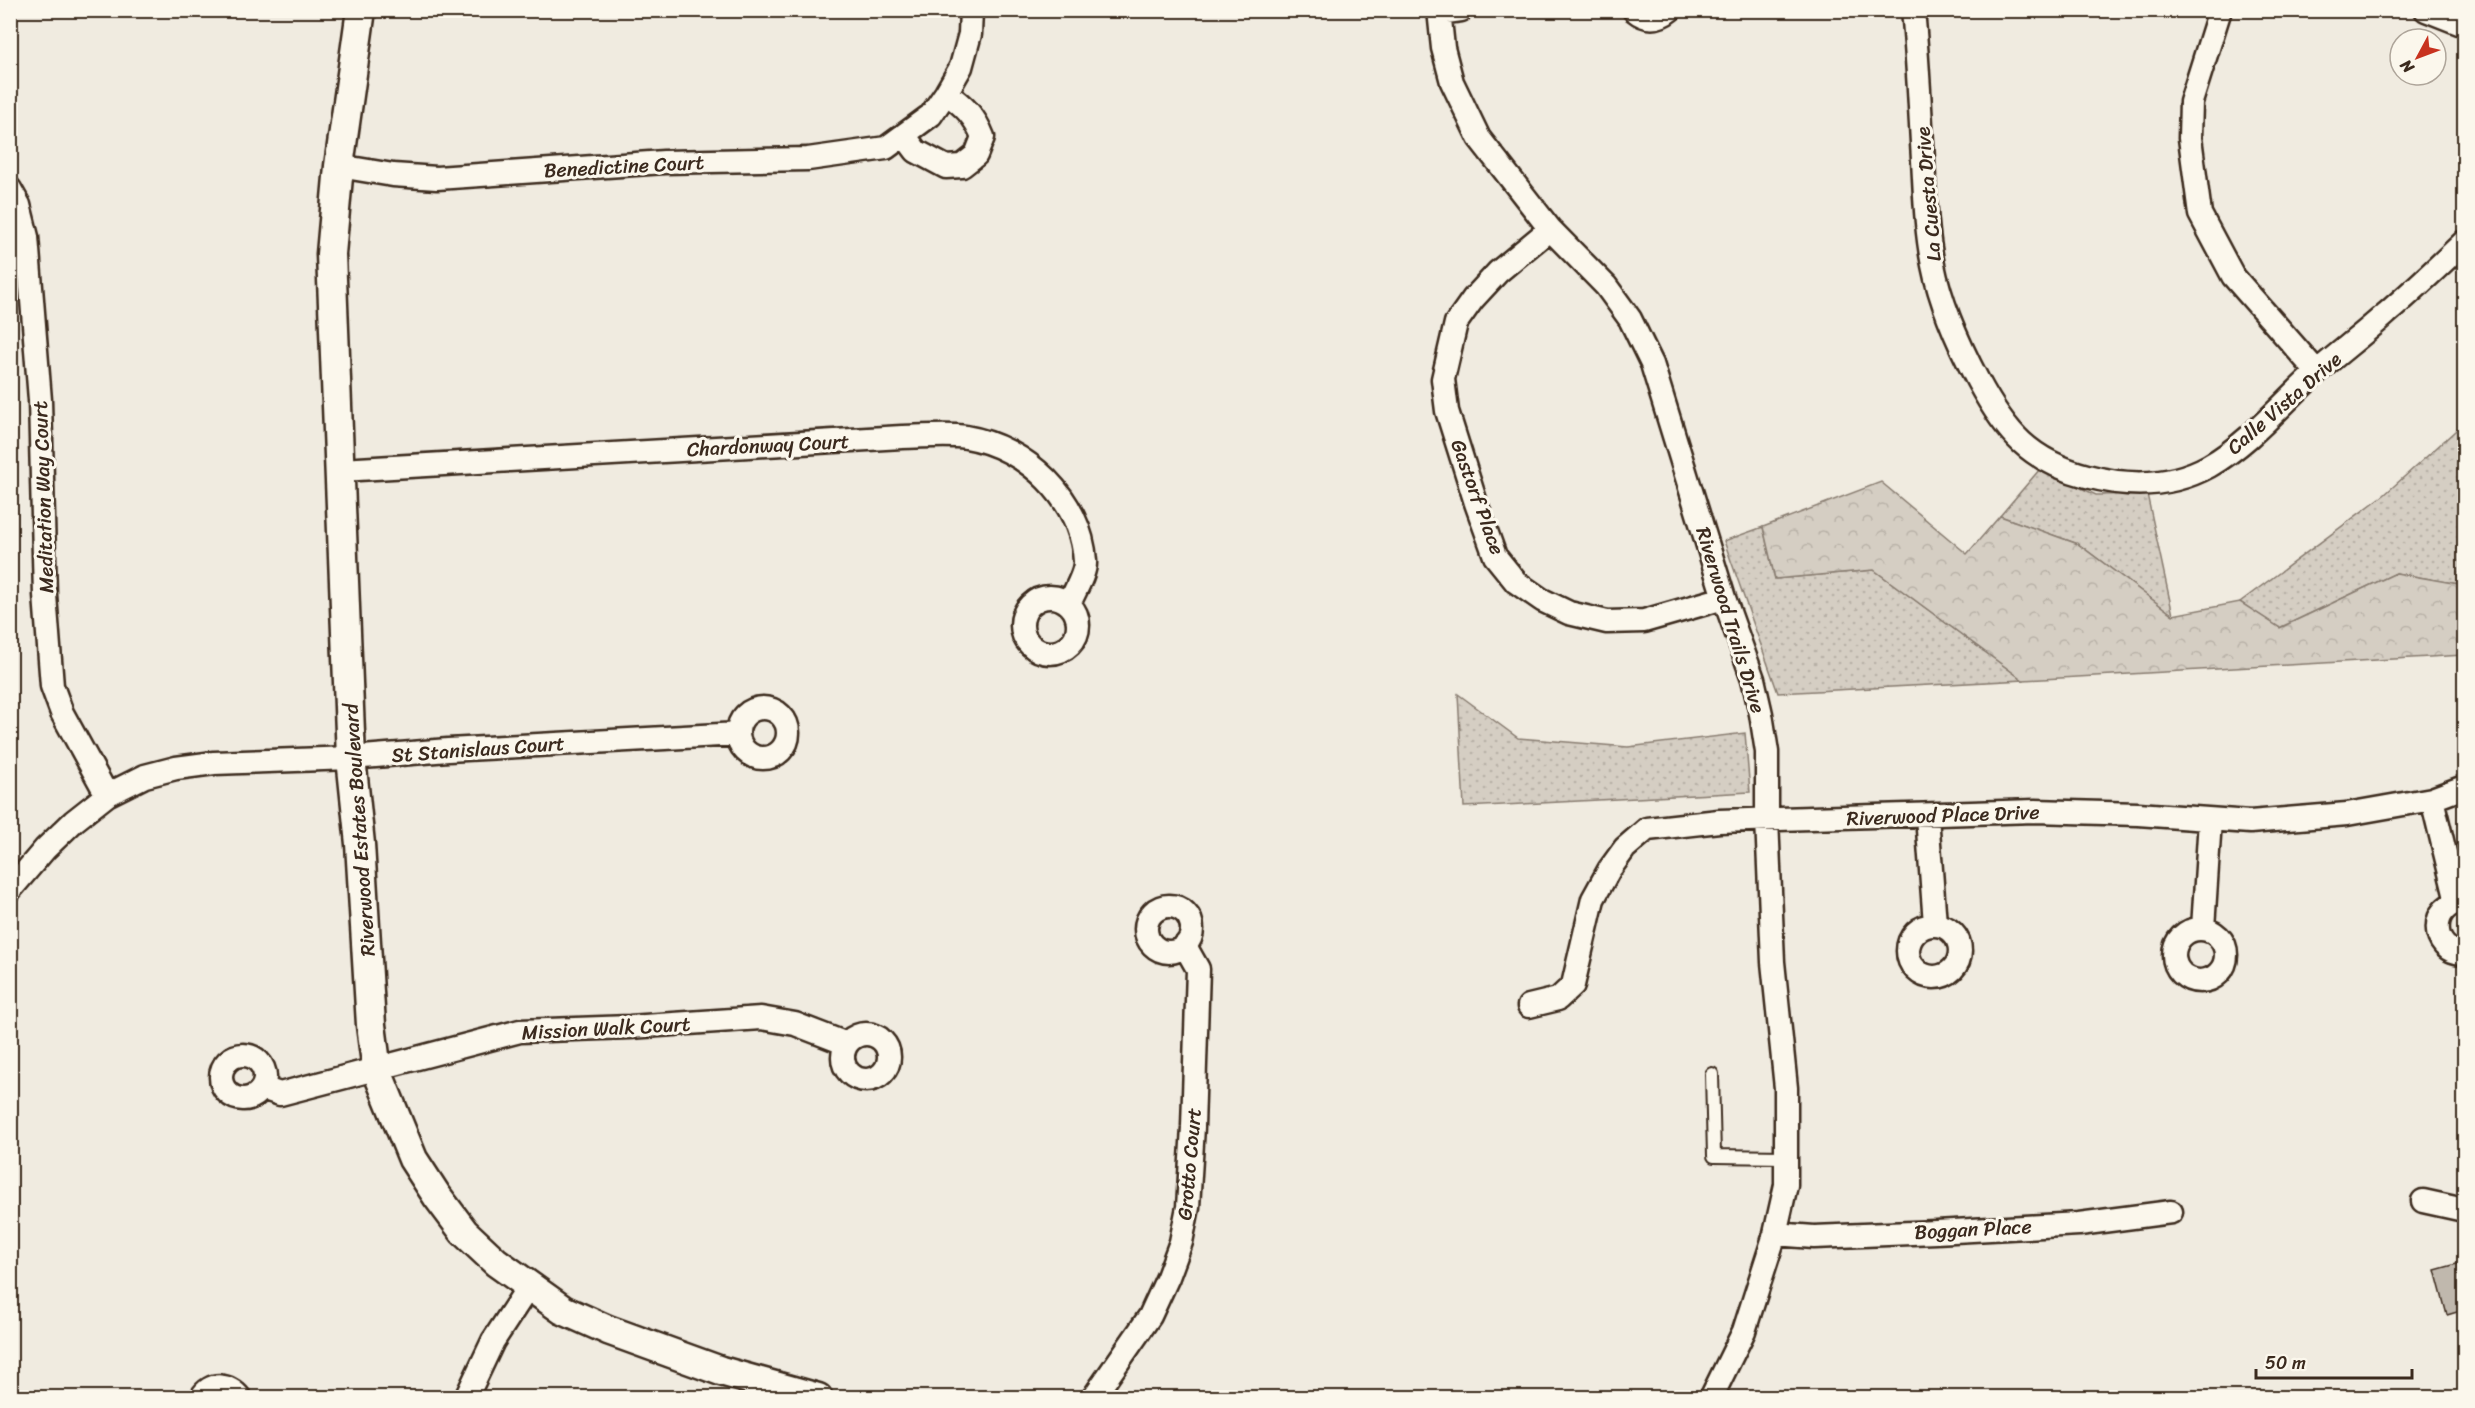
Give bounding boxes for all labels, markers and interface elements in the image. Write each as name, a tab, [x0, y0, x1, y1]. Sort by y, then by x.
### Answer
north arrow	[2388, 27, 2448, 87]
text: N	[2392, 52, 2422, 81]
street label: La Cuesta Drive	[1905, 125, 1952, 263]
street label: Benedictine Court	[543, 145, 705, 188]
street label: Calle Vista Drive	[2219, 343, 2350, 464]
street label: Meditation Way Court	[23, 400, 64, 594]
street label: Chardonway Court	[686, 424, 850, 467]
street label: Gastorf Place	[1440, 434, 1515, 560]
street label: Riverwood Trails Drive	[1685, 523, 1776, 718]
street label: Riverwood Estates Boulevard	[333, 701, 386, 957]
street label: St Stanislaus Court	[390, 726, 566, 773]
street label: Riverwood Place Drive	[1846, 795, 2040, 836]
street label: Mission Walk Court	[521, 1007, 692, 1050]
street label: Grotto Court	[1167, 1106, 1212, 1222]
street label: Boggan Place	[1914, 1209, 2032, 1250]
scale bar	[2256, 1342, 2412, 1380]
text: 50 m	[2265, 1347, 2306, 1379]

